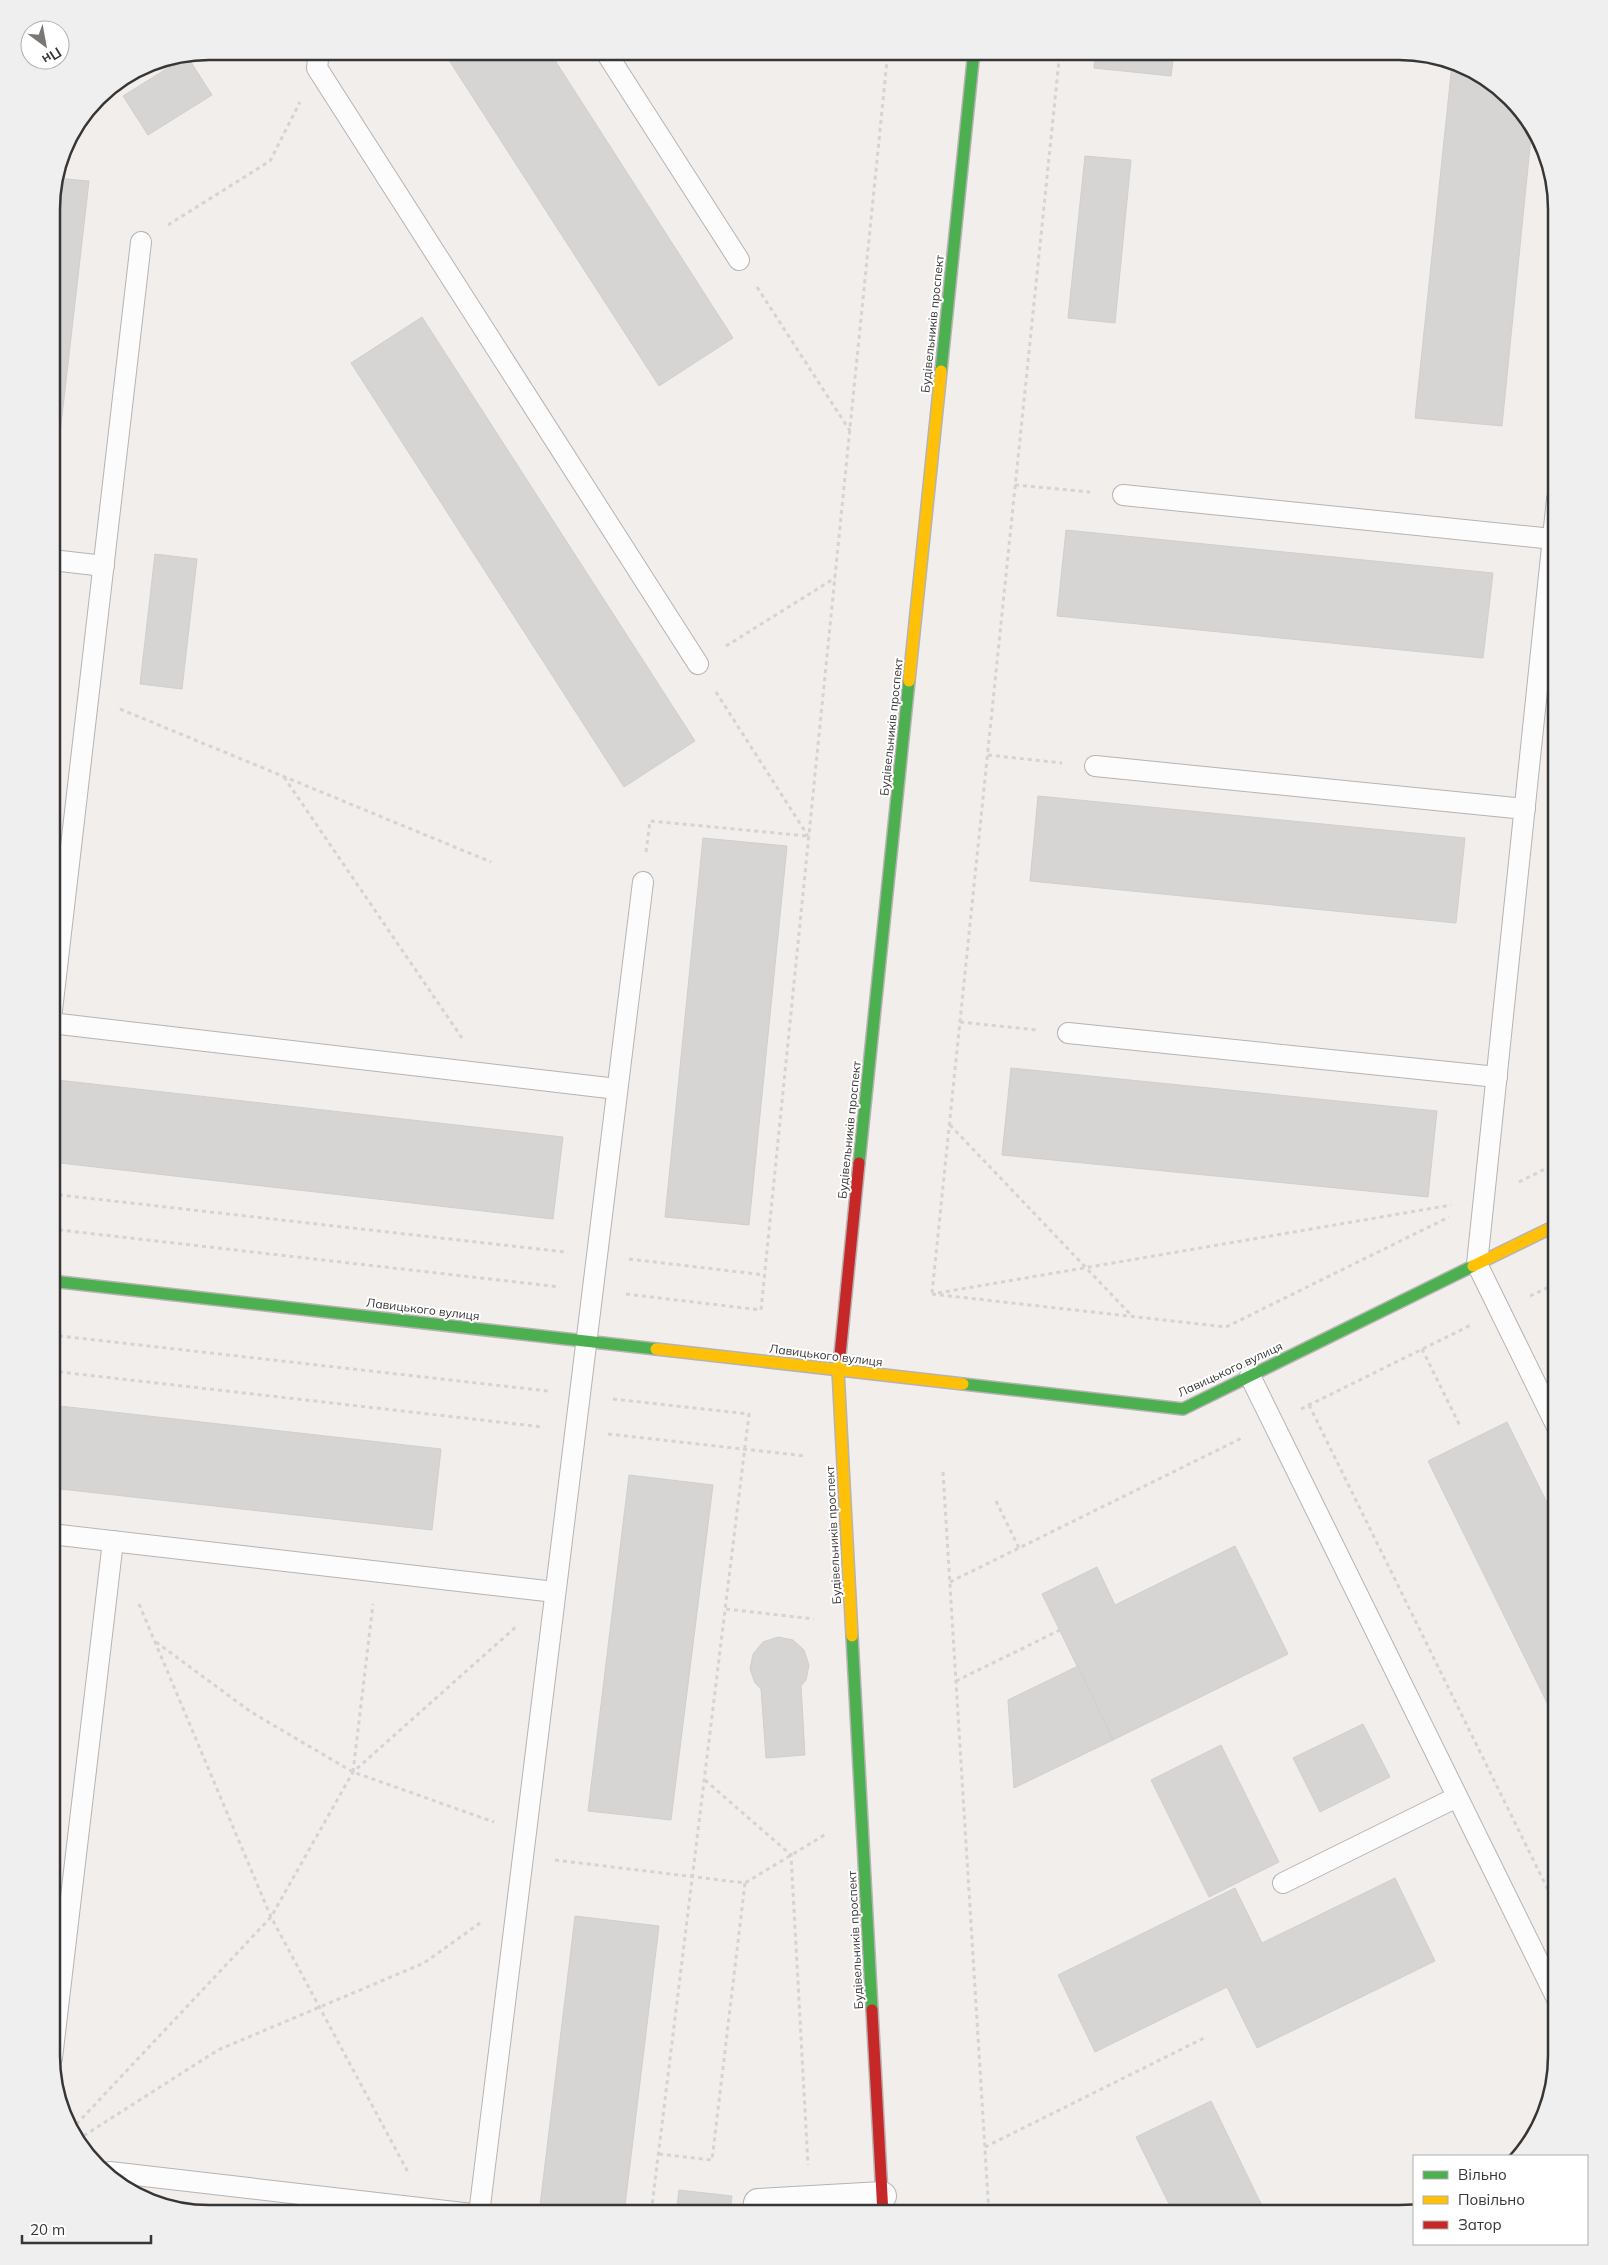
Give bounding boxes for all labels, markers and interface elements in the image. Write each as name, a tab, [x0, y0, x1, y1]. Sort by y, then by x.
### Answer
north arrow	[20, 20, 70, 70]
text: Пн	[39, 43, 65, 69]
street label: Будівельників проспект	[917, 254, 947, 394]
street label: Будівельників проспект	[876, 657, 906, 797]
street label: Будівельників проспект	[834, 1060, 864, 1200]
street label: Лавицького вулиця	[365, 1295, 481, 1323]
street label: Лавицького вулиця	[1175, 1338, 1285, 1400]
street label: Лавицького вулиця	[768, 1341, 884, 1369]
street label: Будівельників проспект	[822, 1465, 844, 1605]
street label: Будівельників проспект	[844, 1870, 866, 2010]
legend	[1413, 2155, 1588, 2245]
text: Вільно	[1458, 2165, 1507, 2184]
text: Повільно	[1458, 2190, 1525, 2209]
scale bar	[22, 2212, 151, 2244]
text: Затор	[1458, 2215, 1502, 2234]
text: 20 m	[30, 2220, 65, 2239]

